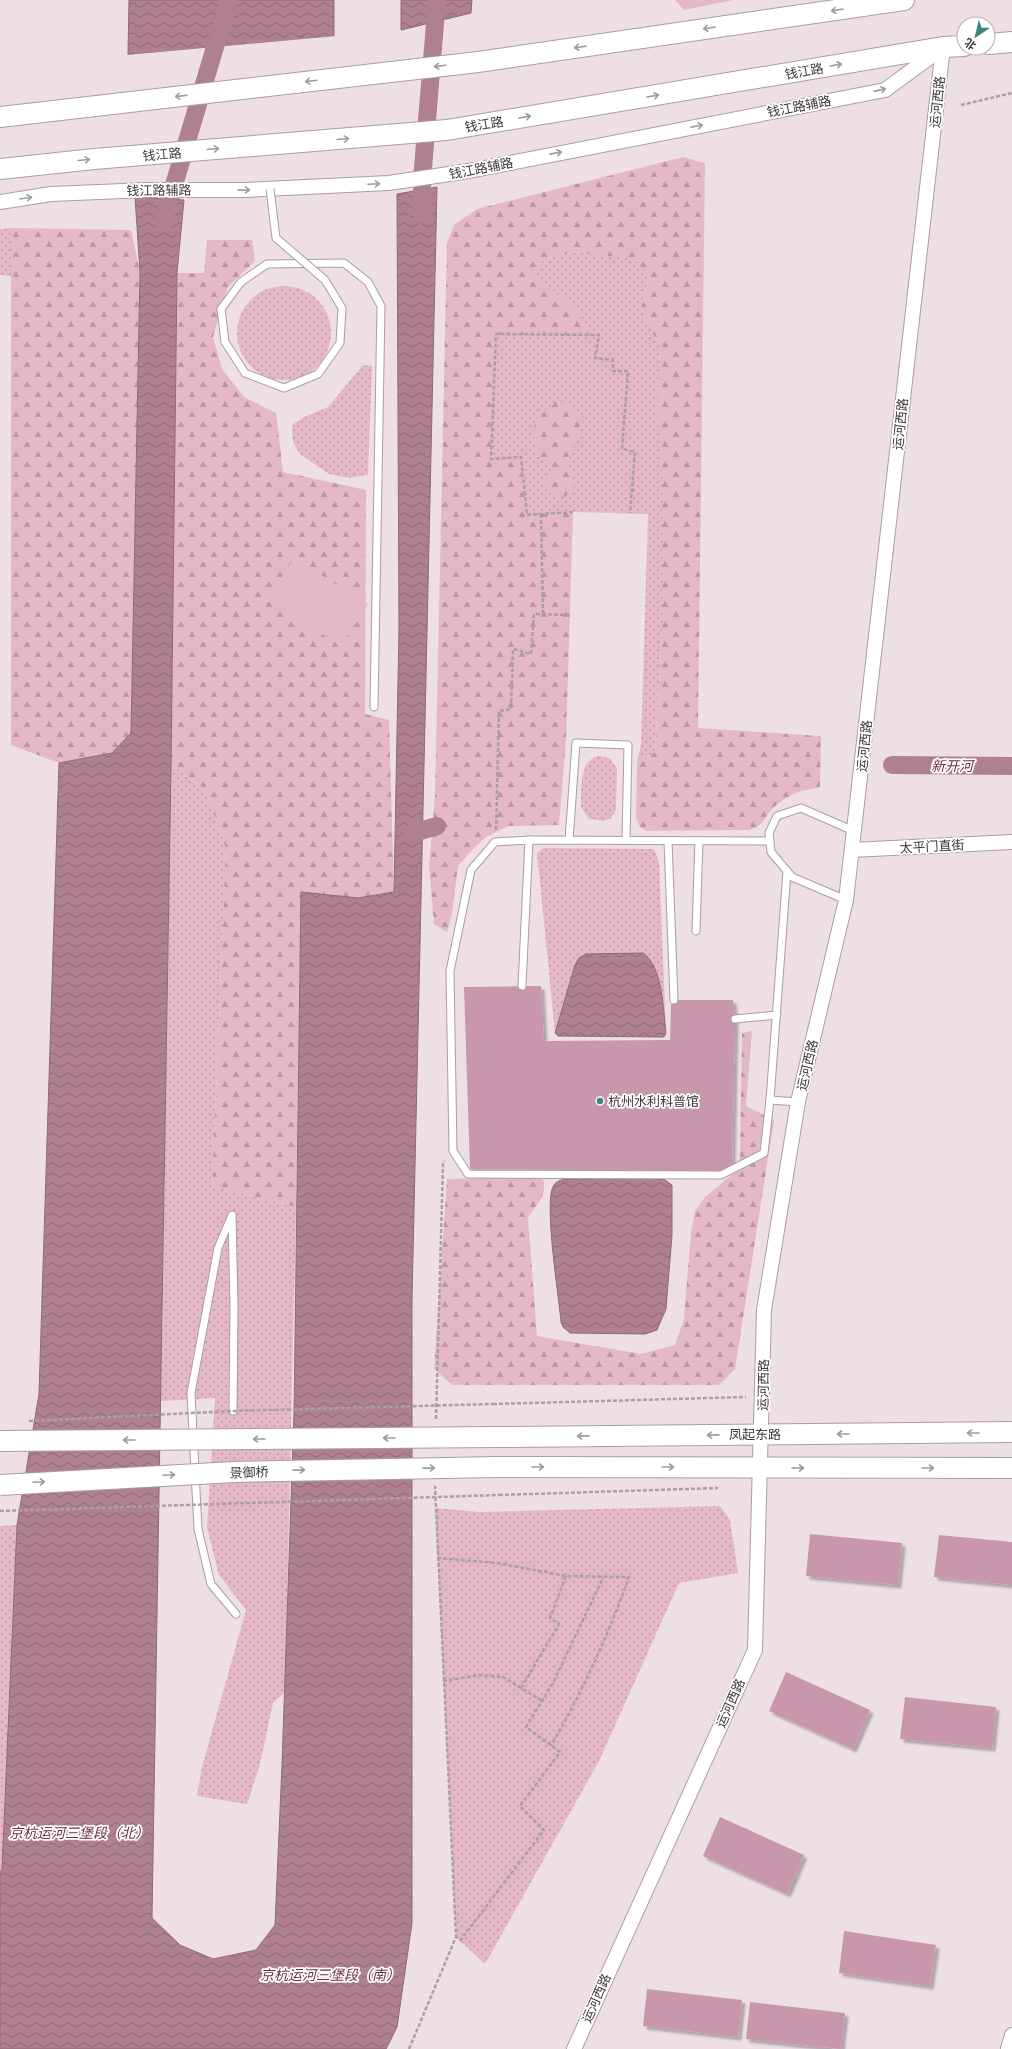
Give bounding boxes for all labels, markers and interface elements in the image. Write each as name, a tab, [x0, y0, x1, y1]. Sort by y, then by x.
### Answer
one-way arrow	[831, 6, 844, 14]
north arrow	[956, 16, 996, 56]
one-way arrow	[703, 24, 716, 32]
text: 北	[962, 35, 979, 53]
one-way arrow	[574, 43, 587, 51]
street label: 钱江路	[783, 60, 825, 83]
one-way arrow	[829, 61, 842, 69]
one-way arrow	[434, 62, 447, 70]
street label: 运河西路	[926, 75, 949, 129]
one-way arrow	[305, 77, 318, 85]
one-way arrow	[873, 86, 886, 94]
one-way arrow	[175, 92, 188, 100]
one-way arrow	[646, 92, 659, 100]
street label: 钱江路辅路	[766, 92, 833, 121]
street label: 钱江路	[463, 113, 505, 136]
one-way arrow	[518, 113, 531, 121]
one-way arrow	[690, 122, 703, 130]
one-way arrow	[336, 135, 349, 142]
street label: 钱江路	[142, 144, 182, 165]
one-way arrow	[206, 146, 219, 153]
one-way arrow	[549, 149, 562, 157]
street label: 钱江路辅路	[448, 154, 515, 183]
one-way arrow	[77, 156, 90, 164]
one-way arrow	[367, 180, 380, 188]
street label: 钱江路辅路	[126, 181, 192, 200]
one-way arrow	[237, 186, 250, 194]
one-way arrow	[19, 194, 32, 202]
street label: 运河西路	[889, 397, 912, 451]
street label: 运河西路	[853, 719, 876, 773]
water label: 新开河	[931, 757, 976, 775]
street label: 太平门直街	[899, 836, 965, 857]
street label: 运河西路	[793, 1038, 822, 1092]
place label: 杭州水利科普馆	[608, 1093, 699, 1110]
marker: 杭州水利科普馆	[595, 1096, 605, 1106]
street label: 运河西路	[755, 1359, 772, 1411]
street label: 凤起东路	[729, 1426, 781, 1443]
one-way arrow	[967, 1429, 980, 1437]
one-way arrow	[837, 1430, 850, 1438]
one-way arrow	[707, 1431, 720, 1439]
one-way arrow	[577, 1432, 590, 1440]
one-way arrow	[383, 1434, 396, 1442]
one-way arrow	[253, 1435, 266, 1443]
one-way arrow	[123, 1436, 136, 1444]
street label: 景御桥	[229, 1463, 269, 1482]
one-way arrow	[531, 1463, 544, 1471]
one-way arrow	[661, 1463, 674, 1471]
one-way arrow	[422, 1464, 435, 1471]
one-way arrow	[791, 1464, 804, 1471]
one-way arrow	[921, 1464, 934, 1472]
one-way arrow	[292, 1466, 305, 1474]
one-way arrow	[162, 1472, 175, 1479]
one-way arrow	[32, 1479, 45, 1486]
street label: 运河西路	[712, 1676, 749, 1730]
water label: 京杭运河三堡段（北）	[9, 1824, 149, 1842]
water label: 京杭运河三堡段（南）	[260, 1966, 400, 1984]
street label: 运河西路	[578, 1971, 615, 2025]

